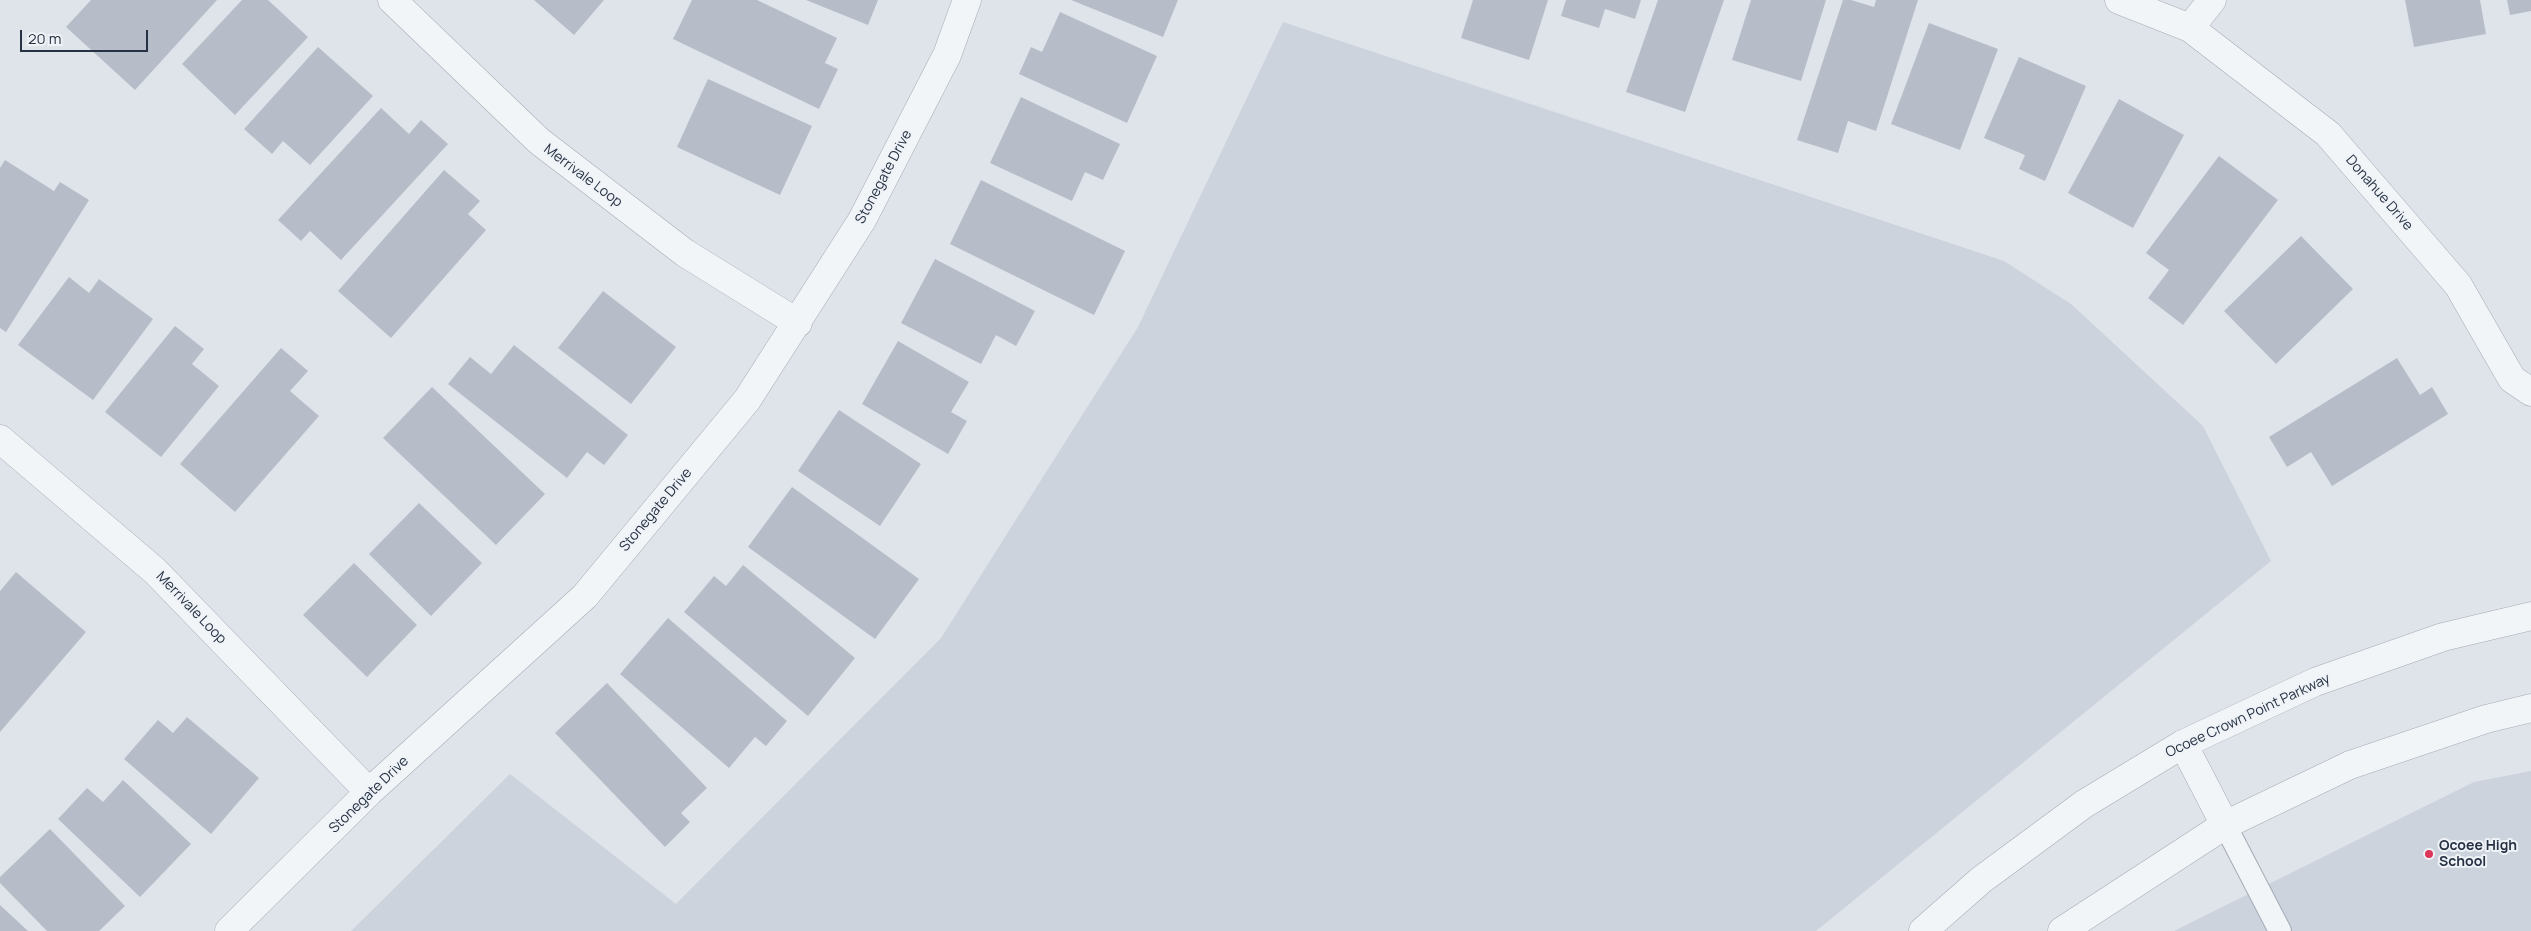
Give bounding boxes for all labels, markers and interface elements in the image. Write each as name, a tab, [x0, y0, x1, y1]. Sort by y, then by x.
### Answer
scale bar	[22, 20, 150, 52]
text: 20 m	[28, 28, 61, 49]
street label: Stonegate Drive	[852, 127, 916, 227]
street label: Merrivale Loop	[540, 141, 626, 211]
street label: Donahue Drive	[2342, 152, 2416, 234]
street label: Stonegate Drive	[616, 465, 696, 555]
street label: Merrivale Loop	[152, 568, 230, 648]
street label: Ocoee Crown Point Parkway	[2163, 670, 2333, 762]
street label: Stonegate Drive	[326, 753, 412, 837]
place label: Ocoee High School	[2439, 838, 2517, 870]
marker: Ocoee High School	[2423, 848, 2435, 860]

